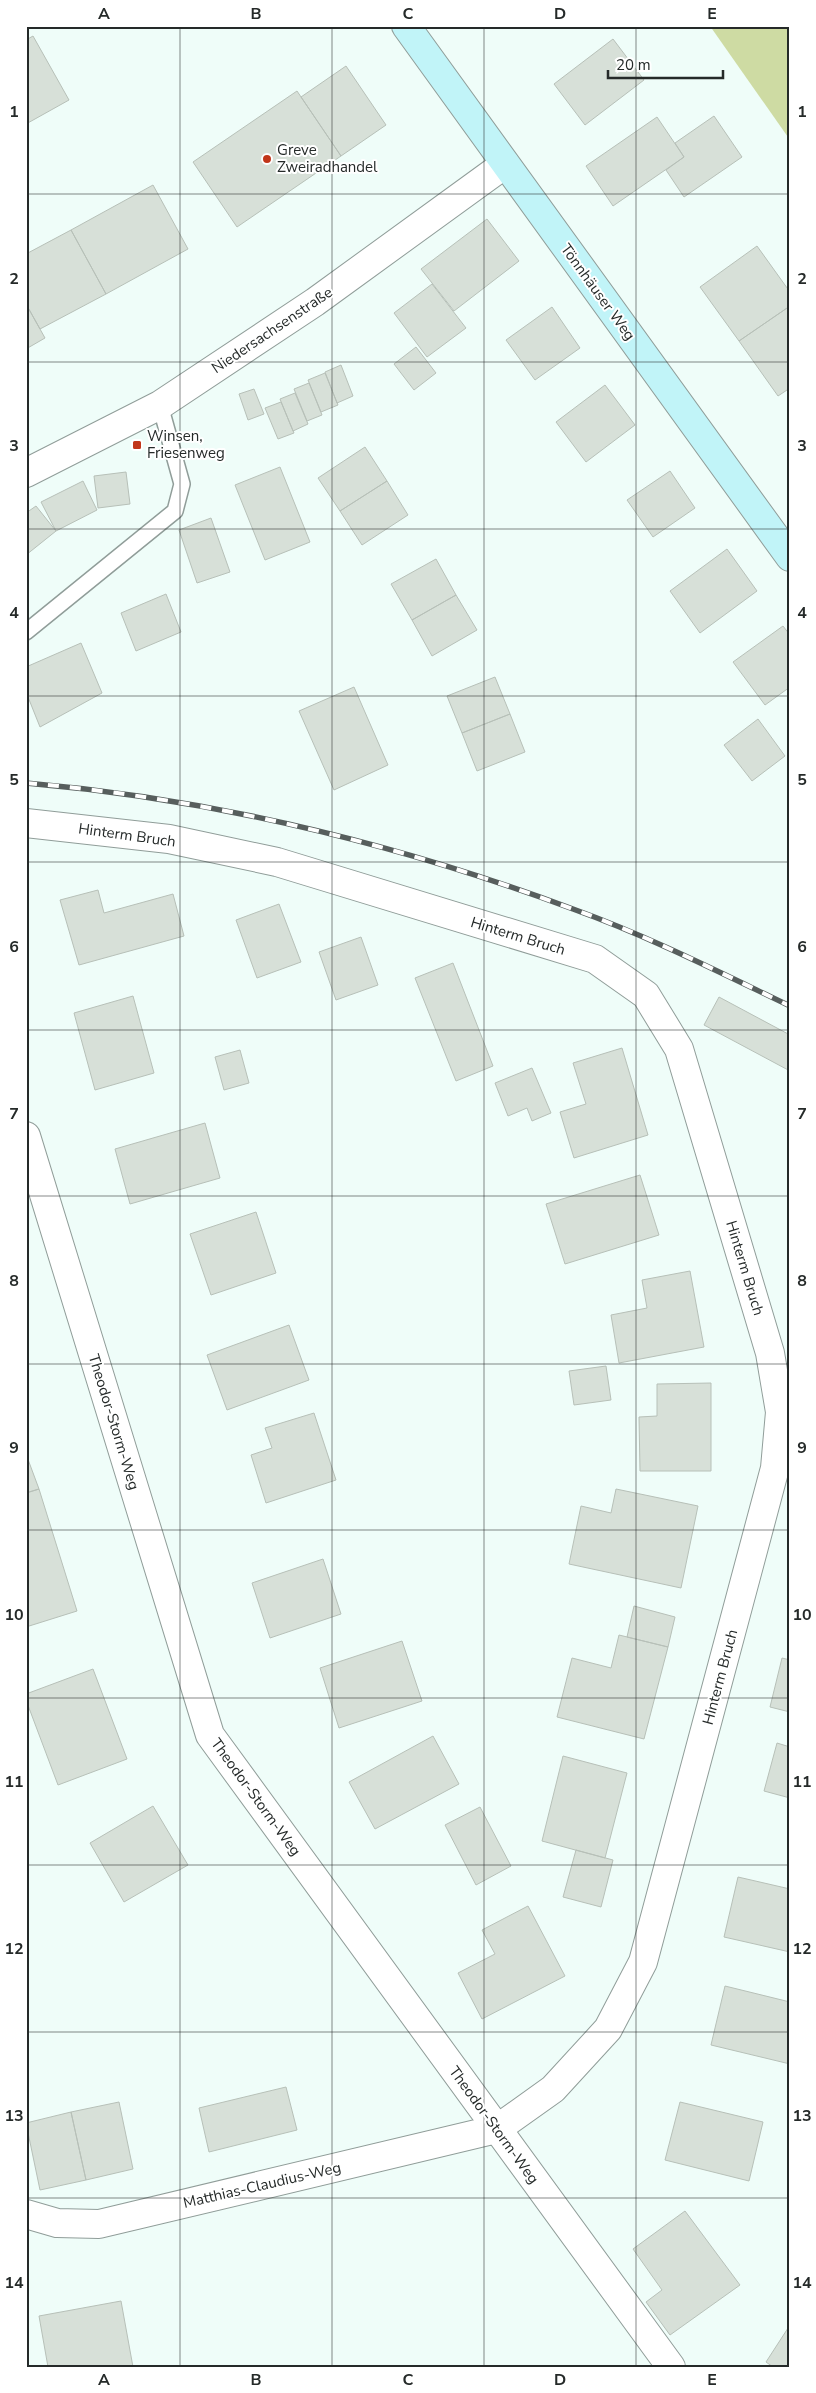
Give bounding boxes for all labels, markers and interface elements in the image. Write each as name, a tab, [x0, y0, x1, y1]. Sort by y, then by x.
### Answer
text: A	[98, 3, 110, 25]
text: B	[250, 3, 262, 25]
text: C	[403, 3, 414, 25]
text: D	[554, 3, 566, 25]
text: E	[707, 3, 717, 25]
scale bar	[608, 48, 724, 80]
text: 20 m	[616, 55, 651, 75]
text: 1	[9, 101, 19, 123]
text: 1	[797, 101, 807, 123]
place label: Greve Zweiradhandel	[277, 140, 378, 177]
marker: Greve Zweiradhandel	[261, 153, 273, 165]
street label: Tönnhäuser Weg	[556, 240, 640, 344]
text: 2	[9, 268, 19, 290]
text: 2	[797, 268, 807, 290]
street label: Niedersachsenstraße	[208, 282, 336, 378]
place label: Winsen, Friesenweg	[147, 426, 225, 463]
text: 3	[9, 435, 19, 457]
text: 3	[797, 435, 807, 457]
marker: Winsen, Friesenweg	[131, 439, 143, 451]
text: 4	[9, 602, 19, 624]
text: 4	[797, 602, 807, 624]
text: 5	[9, 769, 19, 791]
text: 5	[797, 769, 807, 791]
street label: Hinterm Bruch	[77, 818, 177, 852]
street label: Hinterm Bruch	[468, 912, 568, 960]
text: 6	[9, 936, 19, 958]
text: 6	[797, 936, 807, 958]
text: 7	[9, 1103, 19, 1125]
text: 7	[797, 1103, 807, 1125]
street label: Hinterm Bruch	[721, 1218, 769, 1318]
text: 8	[9, 1270, 19, 1292]
text: 8	[797, 1270, 807, 1292]
street label: Theodor-Storm-Weg	[84, 1352, 144, 1492]
text: 9	[9, 1437, 19, 1459]
text: 9	[797, 1437, 807, 1459]
text: 10	[4, 1604, 24, 1626]
text: 10	[792, 1604, 812, 1626]
street label: Hinterm Bruch	[698, 1627, 742, 1727]
street label: Theodor-Storm-Weg	[206, 1734, 306, 1860]
text: 11	[4, 1771, 24, 1793]
text: 11	[792, 1771, 812, 1793]
text: 12	[4, 1938, 24, 1960]
text: 12	[792, 1938, 812, 1960]
street label: Theodor-Storm-Weg	[444, 2062, 544, 2188]
text: 13	[4, 2105, 24, 2127]
text: 13	[792, 2105, 812, 2127]
street label: Matthias-Claudius-Weg	[181, 2157, 343, 2213]
text: 14	[4, 2272, 24, 2294]
text: 14	[792, 2272, 812, 2294]
text: A	[98, 2369, 110, 2391]
text: B	[250, 2369, 262, 2391]
text: C	[403, 2369, 414, 2391]
text: D	[554, 2369, 566, 2391]
text: E	[707, 2369, 717, 2391]

